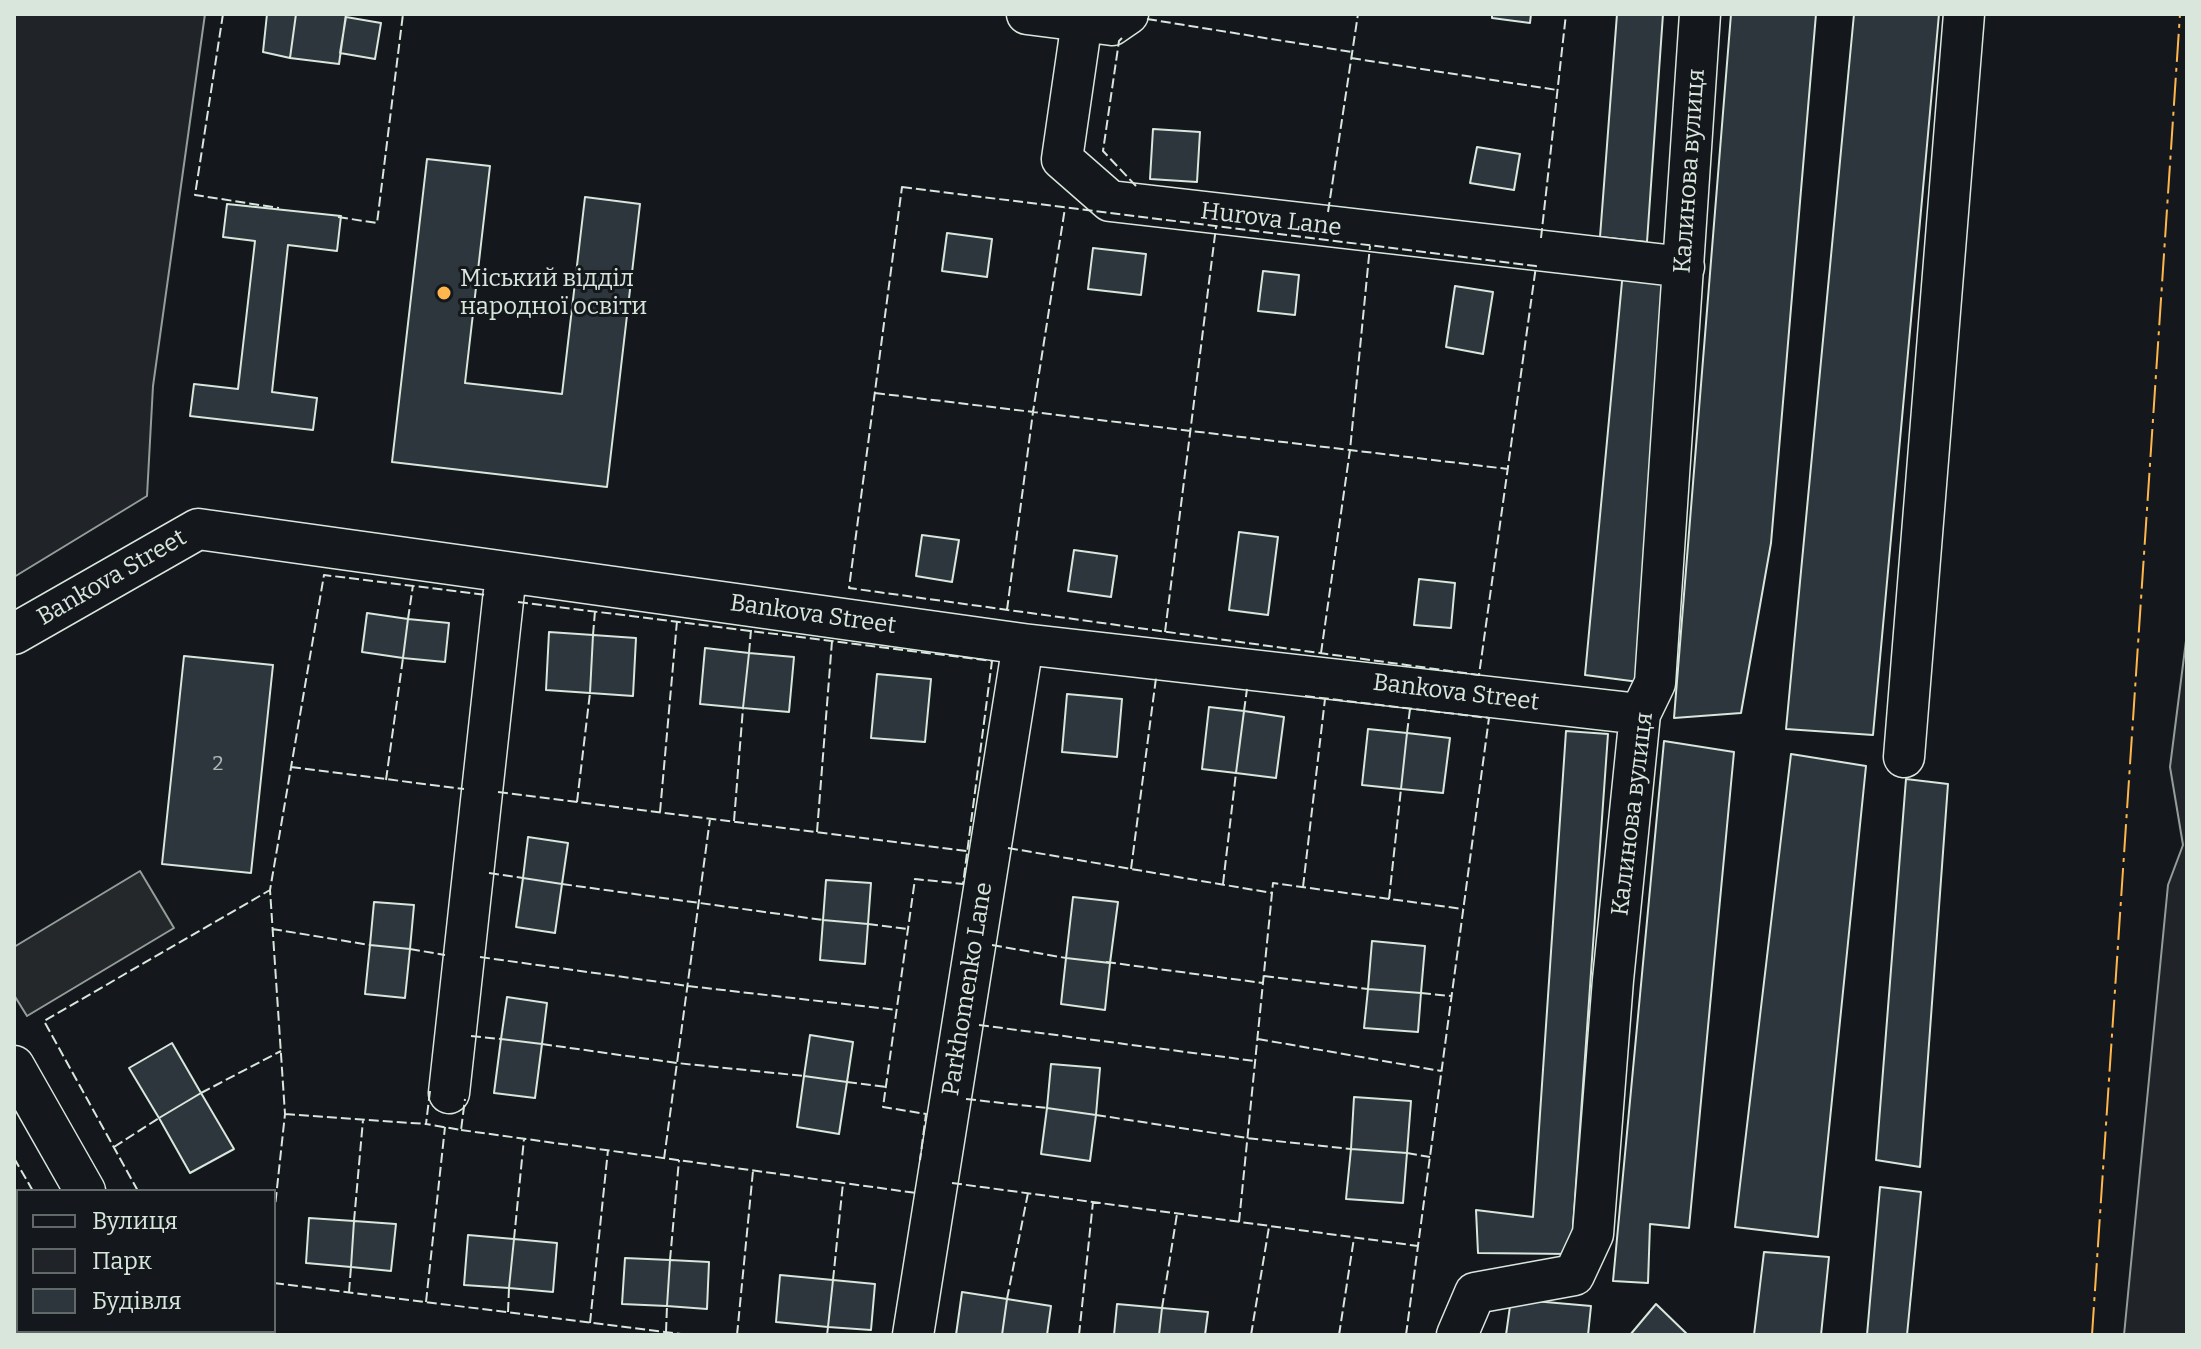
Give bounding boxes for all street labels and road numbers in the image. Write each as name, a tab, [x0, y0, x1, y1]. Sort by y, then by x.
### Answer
street label: Калинова вулиця	[1668, 68, 1712, 274]
street label: Hurova Lane	[1199, 197, 1343, 243]
street label: Bankova Street	[32, 524, 192, 632]
street label: Bankova Street	[728, 589, 898, 641]
street label: Bankova Street	[1371, 669, 1541, 717]
street label: Калинова вулиця	[1606, 710, 1660, 918]
street label: Parkhomenko Lane	[937, 880, 999, 1098]

